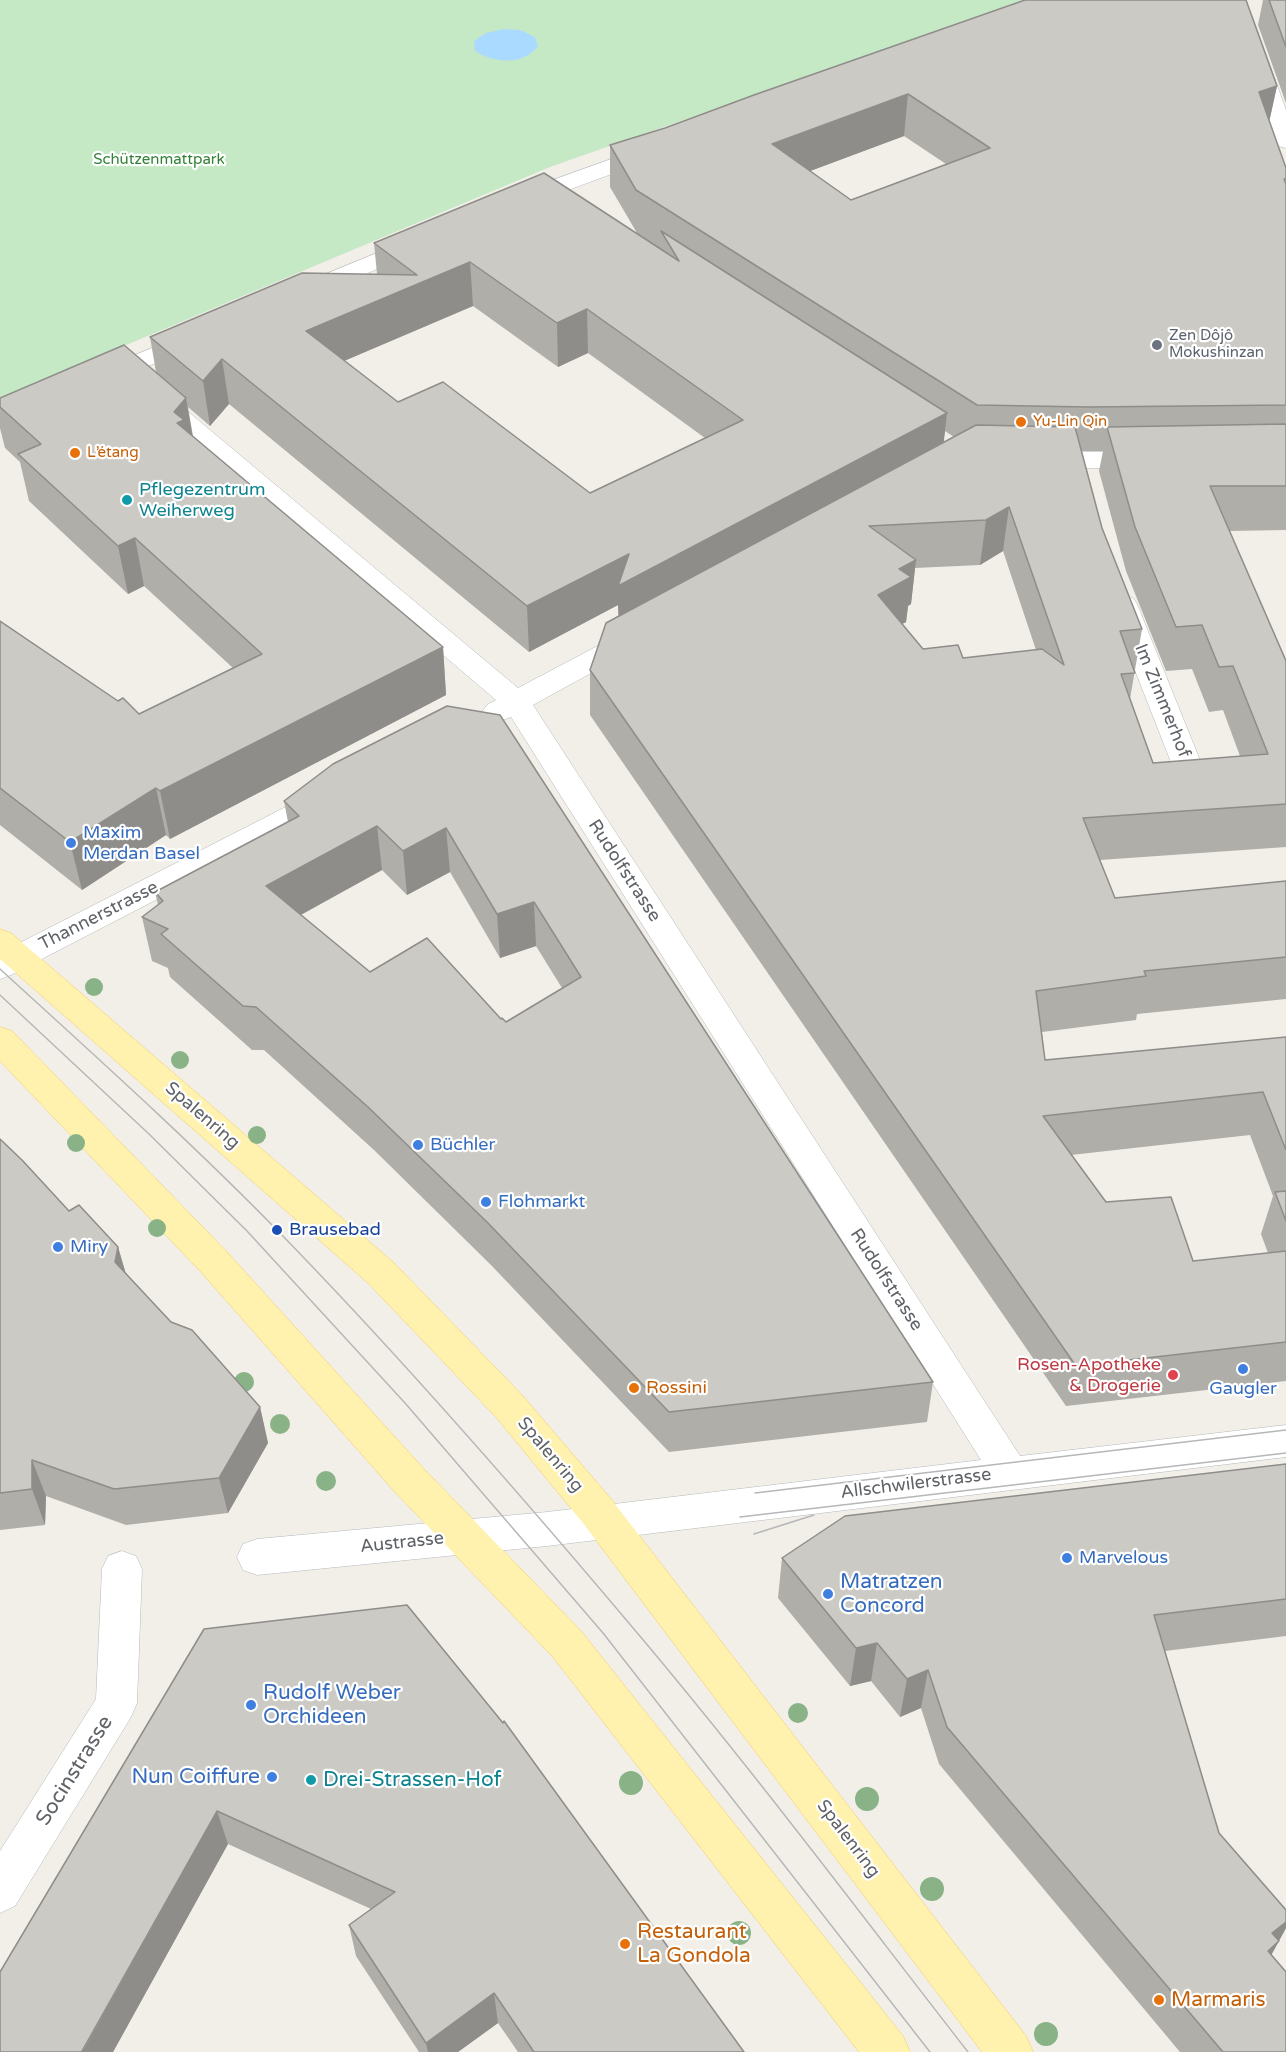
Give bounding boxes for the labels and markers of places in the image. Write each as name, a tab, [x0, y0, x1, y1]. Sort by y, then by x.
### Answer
place label: Zen Dôjô Mokushinzan	[1169, 327, 1264, 362]
marker: Zen Dôjô Mokushinzan	[1150, 338, 1164, 352]
place label: Yu-Lin Qin	[1033, 413, 1107, 431]
marker: Yu-Lin Qin	[1014, 415, 1028, 429]
place label: L’étang	[87, 444, 139, 462]
marker: L’étang	[68, 446, 82, 460]
place label: Pflegezentrum Weiherweg	[139, 479, 265, 522]
marker: Pflegezentrum Weiherweg	[120, 493, 134, 507]
place label: Maxim Merdan Basel	[83, 822, 200, 864]
marker: Maxim Merdan Basel	[64, 836, 78, 850]
place label: Büchler	[430, 1134, 495, 1156]
marker: Büchler	[411, 1138, 425, 1152]
place label: Flohmarkt	[498, 1191, 585, 1213]
marker: Flohmarkt	[479, 1195, 493, 1209]
place label: Brausebad	[289, 1219, 381, 1241]
marker: Brausebad	[270, 1223, 284, 1237]
place label: Miry	[70, 1236, 108, 1258]
marker: Miry	[51, 1240, 65, 1254]
place label: Rosen-Apotheke & Drogerie	[1017, 1354, 1161, 1396]
marker: Gaugler	[1236, 1362, 1250, 1376]
marker: Rosen-Apotheke & Drogerie	[1166, 1368, 1180, 1382]
place label: Rossini	[646, 1377, 707, 1399]
place label: Gaugler	[1209, 1378, 1277, 1400]
marker: Rossini	[627, 1381, 641, 1395]
place label: Marvelous	[1079, 1547, 1168, 1569]
marker: Marvelous	[1060, 1551, 1074, 1565]
place label: Matratzen Concord	[840, 1569, 943, 1619]
marker: Matratzen Concord	[821, 1587, 835, 1601]
place label: Rudolf Weber Orchideen	[263, 1680, 401, 1730]
marker: Rudolf Weber Orchideen	[244, 1698, 258, 1712]
place label: Nun Coiffure	[131, 1764, 260, 1790]
place label: Drei-Strassen-Hof	[323, 1767, 502, 1793]
marker: Nun Coiffure	[265, 1770, 279, 1784]
marker: Drei-Strassen-Hof	[304, 1773, 318, 1787]
place label: Restaurant La Gondola	[637, 1919, 751, 1969]
marker: Restaurant La Gondola	[618, 1937, 632, 1951]
place label: Marmaris	[1171, 1987, 1266, 2013]
marker: Marmaris	[1152, 1993, 1166, 2007]

